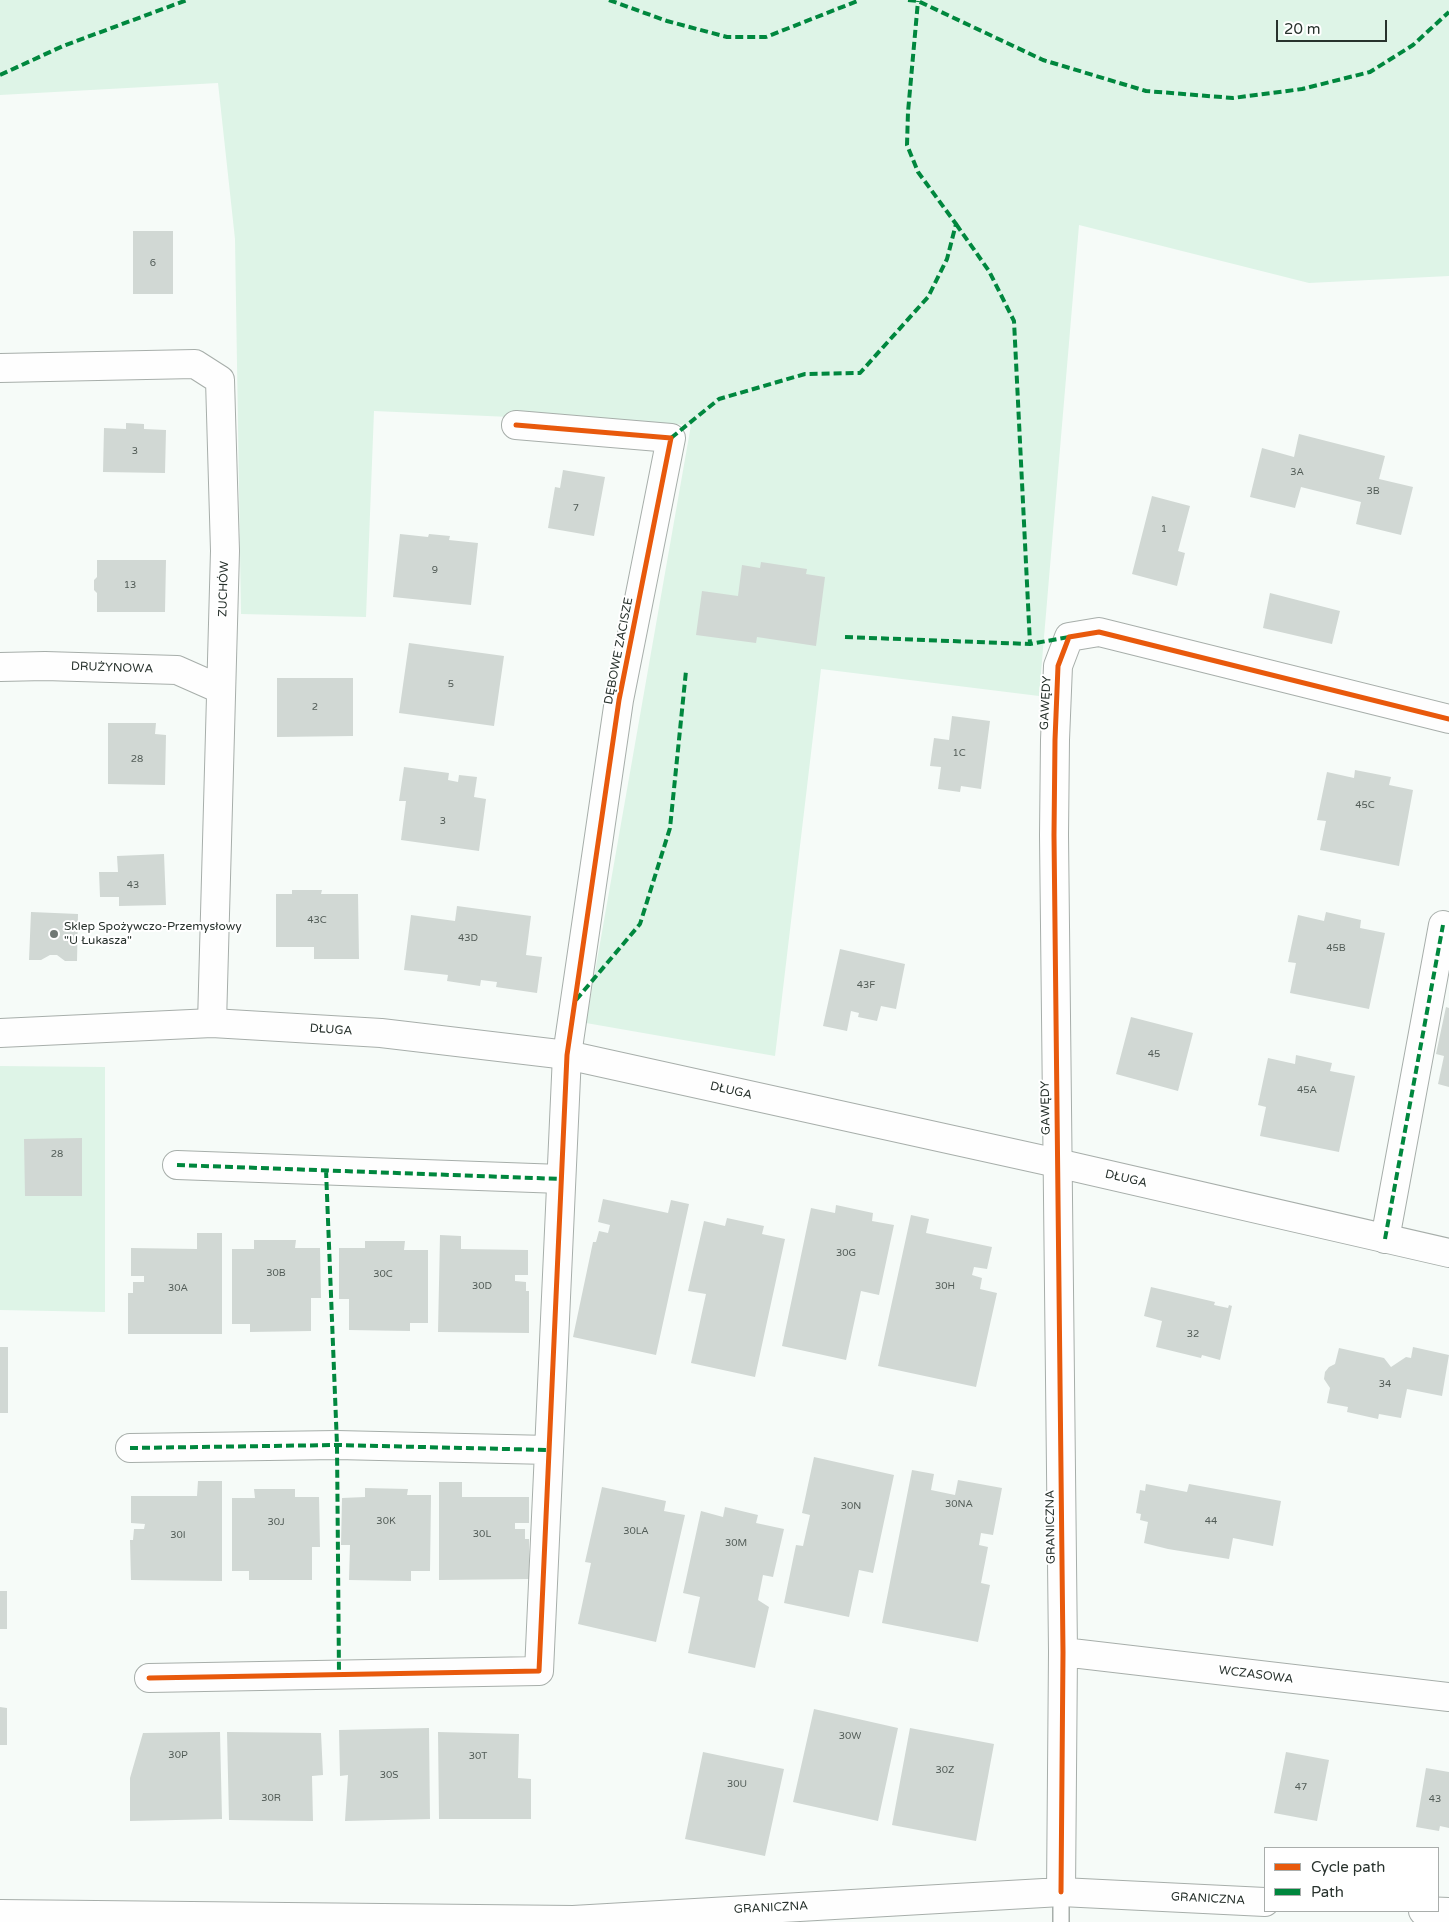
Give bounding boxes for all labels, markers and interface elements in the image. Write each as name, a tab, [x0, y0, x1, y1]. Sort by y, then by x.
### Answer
scale bar	[1279, 10, 1390, 42]
text: 20 m	[1284, 20, 1321, 38]
house number: 6	[150, 257, 156, 269]
house number: 3	[132, 445, 138, 457]
house number: 3A	[1290, 466, 1304, 478]
house number: 3B	[1366, 485, 1380, 497]
house number: 7	[573, 502, 579, 514]
house number: 1	[1161, 523, 1167, 535]
street label: ZUCHÓW	[216, 561, 232, 617]
house number: 9	[432, 564, 438, 576]
house number: 13	[124, 579, 136, 591]
street label: DĘBOWE ZACISZE	[602, 596, 636, 706]
street label: DRUŻYNOWA	[71, 659, 153, 677]
street label: GAWĘDY	[1037, 676, 1055, 730]
house number: 5	[448, 678, 454, 690]
house number: 2	[312, 701, 318, 713]
house number: 1C	[952, 747, 966, 759]
house number: 28	[131, 753, 143, 765]
house number: 45C	[1355, 799, 1375, 811]
house number: 3	[440, 815, 446, 827]
house number: 43	[127, 879, 139, 891]
house number: 43C	[307, 914, 327, 926]
place label: Sklep Spożywczo-Przemysłowy "U Łukasza"	[64, 920, 242, 948]
marker: Sklep Spożywczo-Przemysłowy "U Łukasza"	[48, 928, 60, 940]
house number: 43D	[458, 932, 478, 944]
house number: 45B	[1326, 942, 1346, 954]
house number: 43F	[857, 979, 875, 991]
street label: DŁUGA	[309, 1021, 353, 1039]
house number: 45	[1148, 1048, 1160, 1060]
street label: DŁUGA	[708, 1079, 754, 1103]
street label: GAWĘDY	[1038, 1081, 1054, 1135]
house number: 45A	[1297, 1084, 1317, 1096]
house number: 28	[51, 1148, 63, 1160]
street label: DŁUGA	[1103, 1167, 1149, 1191]
house number: 30G	[836, 1247, 856, 1259]
house number: 30B	[266, 1267, 286, 1279]
house number: 30C	[373, 1268, 393, 1280]
house number: 30D	[472, 1280, 492, 1292]
house number: 30H	[935, 1280, 955, 1292]
house number: 30A	[168, 1282, 188, 1294]
house number: 32	[1187, 1328, 1199, 1340]
house number: 34	[1379, 1378, 1391, 1390]
street label: GRANICZNA	[1043, 1490, 1059, 1564]
house number: 30NA	[945, 1498, 973, 1510]
house number: 30N	[841, 1500, 861, 1512]
house number: 30K	[376, 1515, 396, 1527]
house number: 44	[1205, 1515, 1217, 1527]
house number: 30J	[267, 1516, 285, 1528]
house number: 30LA	[623, 1525, 649, 1537]
house number: 30L	[473, 1528, 491, 1540]
house number: 30I	[170, 1529, 186, 1541]
house number: 30M	[725, 1537, 747, 1549]
street label: WCZASOWA	[1218, 1663, 1294, 1687]
house number: 30W	[839, 1730, 861, 1742]
house number: 30P	[168, 1749, 188, 1761]
house number: 30T	[469, 1750, 487, 1762]
house number: 30Z	[936, 1764, 954, 1776]
house number: 30S	[380, 1769, 398, 1781]
house number: 30U	[727, 1778, 747, 1790]
house number: 47	[1295, 1781, 1307, 1793]
house number: 30R	[261, 1792, 281, 1804]
house number: 43	[1429, 1793, 1441, 1805]
legend	[1264, 1847, 1439, 1912]
text: Cycle path	[1311, 1858, 1385, 1876]
text: Path	[1311, 1883, 1344, 1901]
street label: GRANICZNA	[1171, 1890, 1245, 1908]
street label: GRANICZNA	[734, 1899, 808, 1917]

